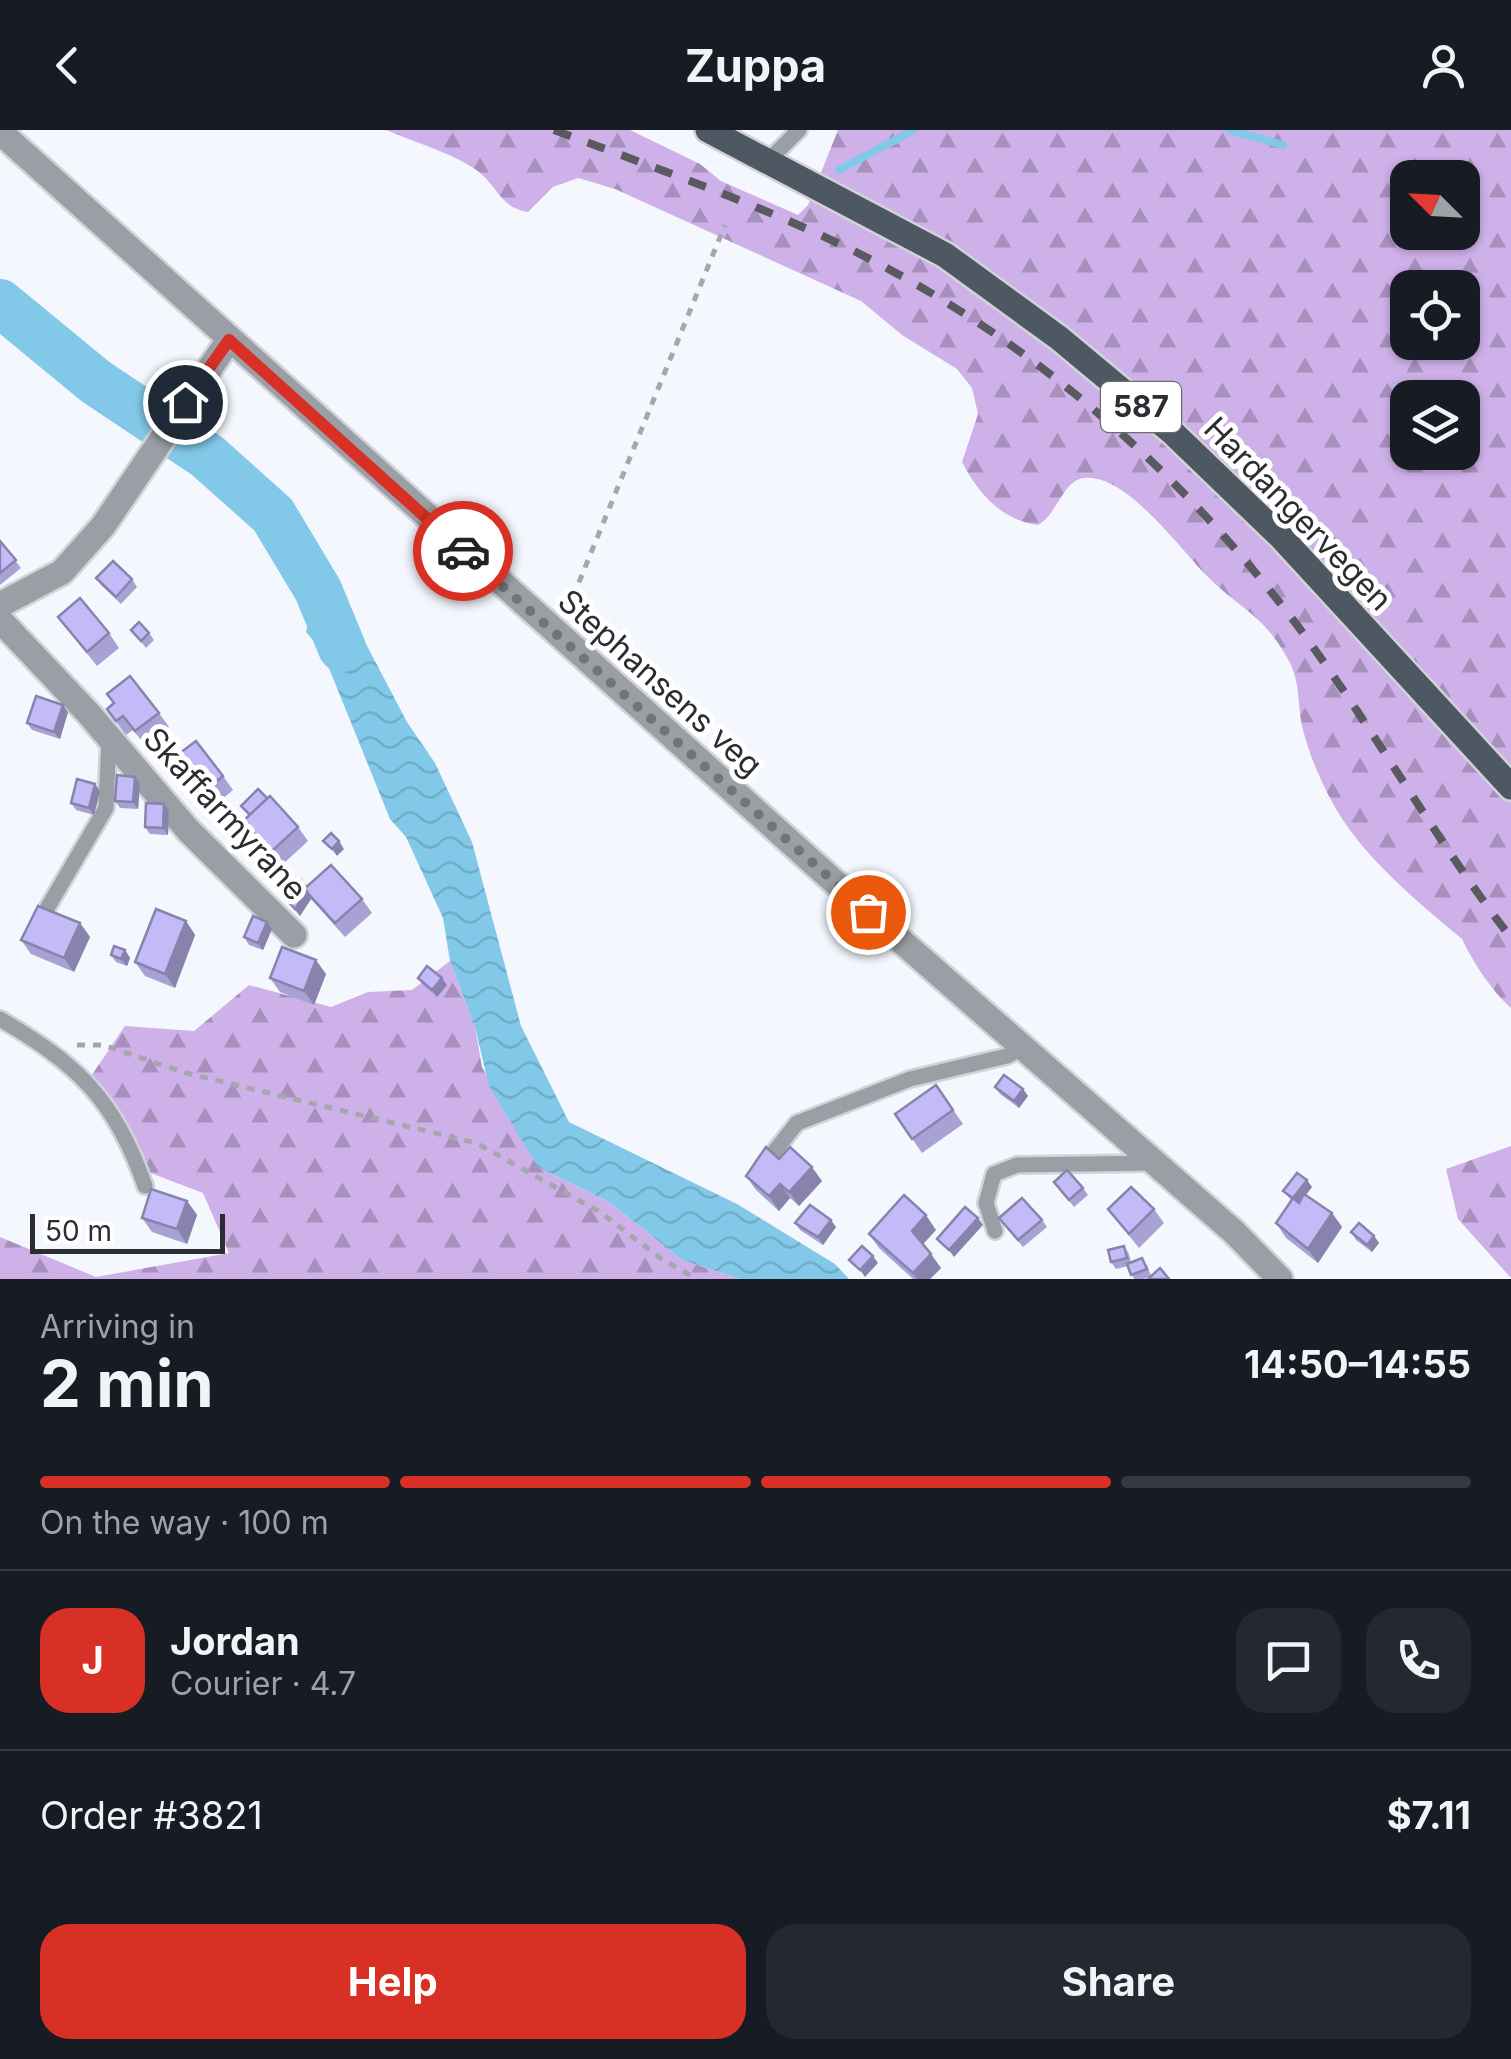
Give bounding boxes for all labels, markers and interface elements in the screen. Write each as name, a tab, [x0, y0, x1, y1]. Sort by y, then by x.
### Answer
icon: back	[40, 38, 95, 93]
text: Zuppa	[685, 38, 826, 93]
icon: person	[1416, 38, 1471, 93]
north arrow	[1390, 160, 1480, 250]
map controls	[1390, 160, 1480, 470]
button: locate	[1390, 270, 1480, 360]
pin	[143, 360, 228, 445]
icon: home	[158, 375, 213, 430]
button: layers	[1390, 380, 1480, 470]
road number: 587	[1101, 382, 1181, 432]
street label: Hardangervegen	[1196, 409, 1401, 618]
courier	[413, 501, 513, 601]
icon: car	[436, 524, 491, 579]
street label: Stephansens veg	[550, 581, 770, 784]
street label: Skaffarmyrane	[136, 719, 315, 908]
pin	[826, 870, 911, 955]
icon: bag	[841, 885, 896, 940]
scale bar	[30, 1209, 225, 1254]
text: 50 m	[45, 1214, 112, 1248]
text: Arriving in	[40, 1307, 195, 1346]
text: 14:50–14:55	[1244, 1341, 1471, 1387]
text: 2 min	[40, 1344, 214, 1423]
text: On the way · 100 m	[40, 1503, 329, 1542]
button: chat	[1236, 1608, 1341, 1713]
button: phone	[1366, 1608, 1471, 1713]
text: Jordan	[170, 1618, 300, 1664]
text: J	[81, 1637, 104, 1683]
text: Courier · 4.7	[170, 1664, 356, 1703]
text: Order #3821	[40, 1792, 263, 1838]
text: $7.11	[1387, 1792, 1471, 1838]
button: Help	[40, 1924, 746, 2039]
button: Share	[766, 1924, 1471, 2039]

